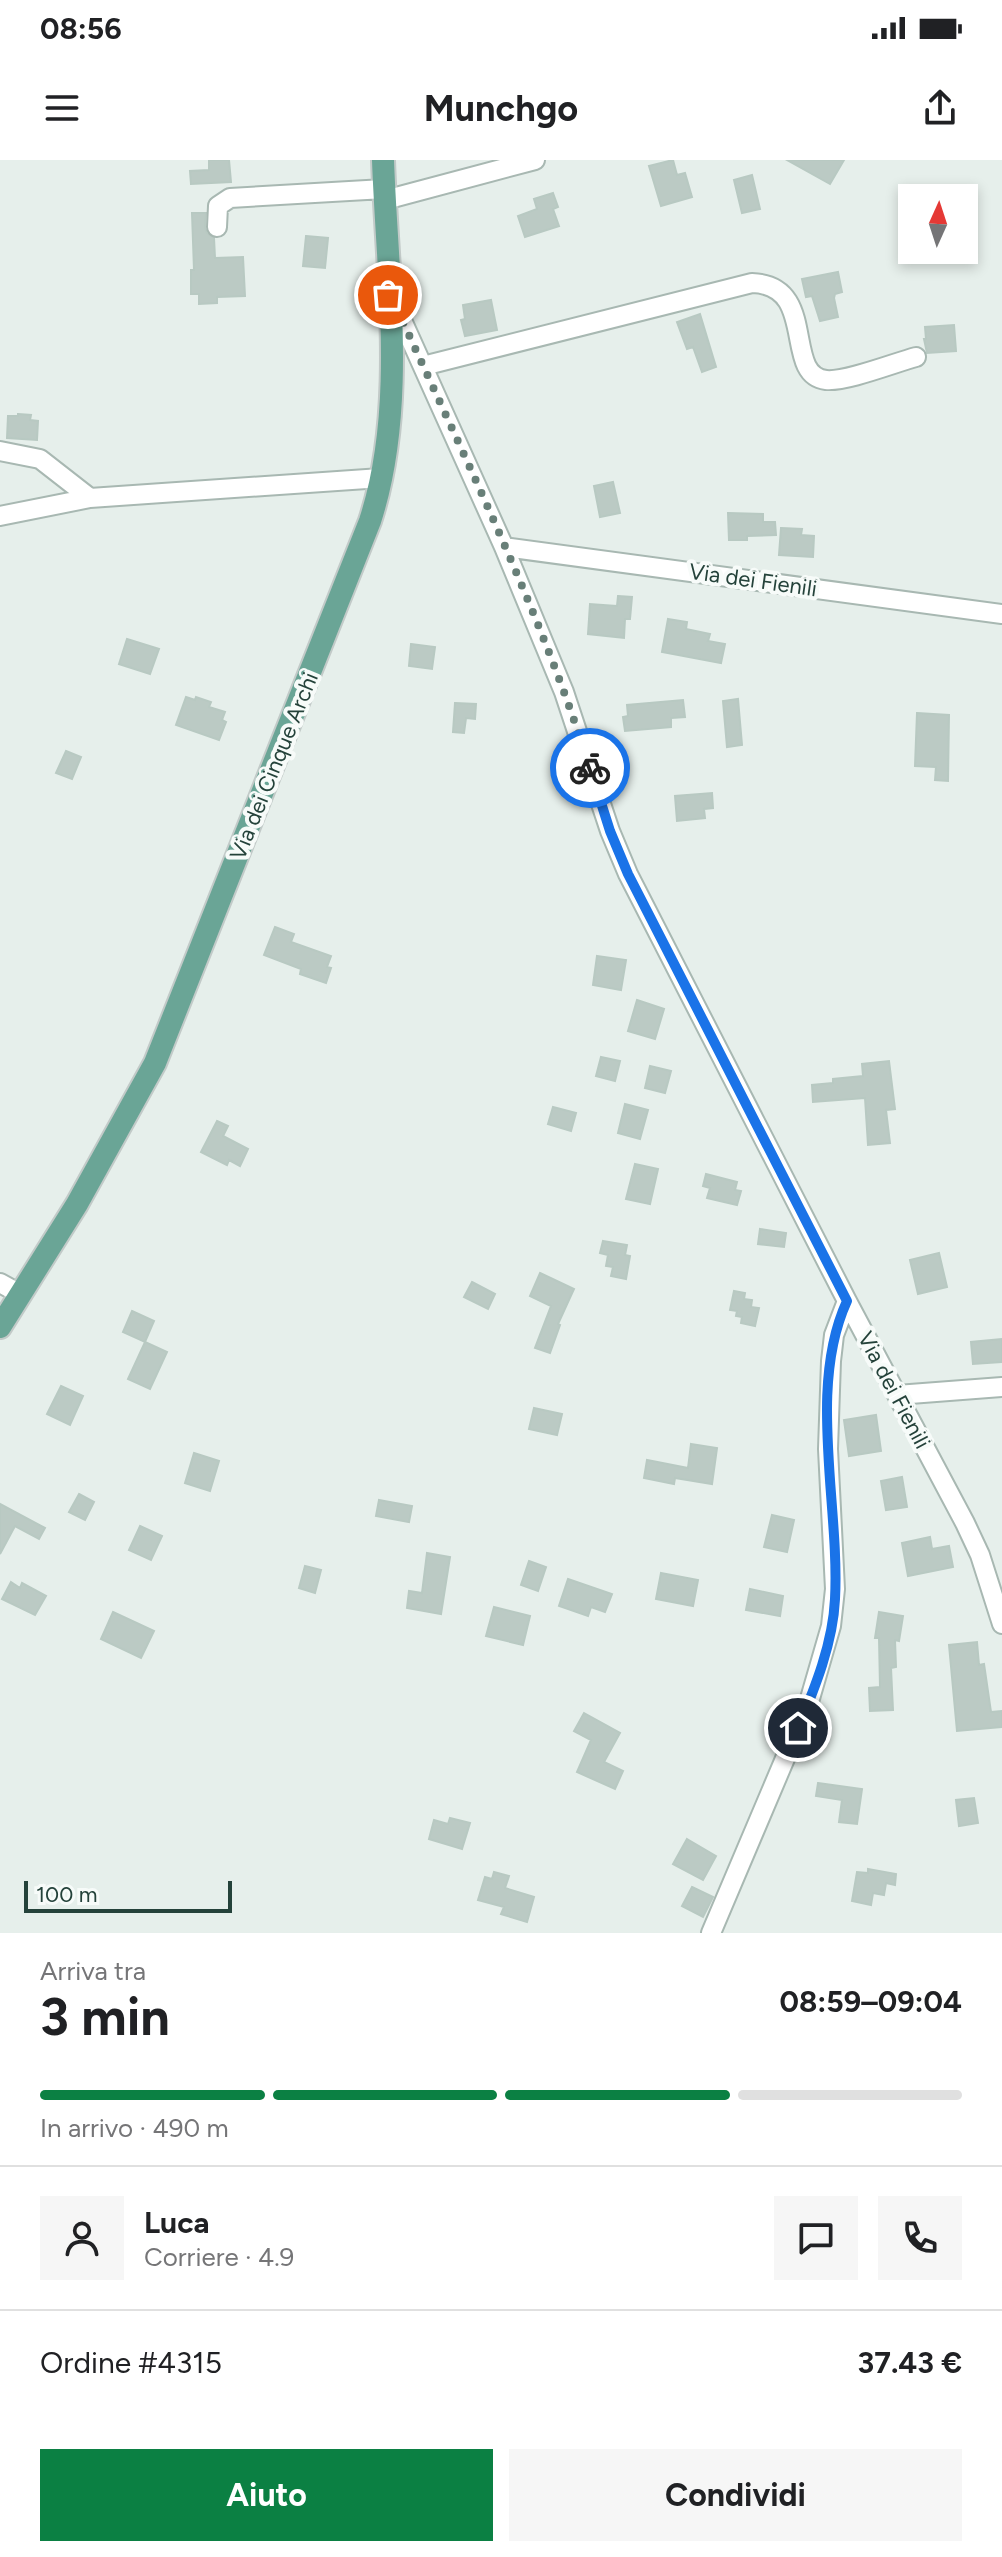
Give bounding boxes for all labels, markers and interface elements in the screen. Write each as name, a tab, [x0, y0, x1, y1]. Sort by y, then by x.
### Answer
text: 08:56	[40, 10, 122, 47]
icon: menu	[40, 86, 84, 130]
icon: share	[918, 86, 962, 130]
text: Munchgo	[424, 87, 578, 130]
north arrow	[898, 184, 978, 264]
map controls	[898, 184, 978, 264]
pin	[354, 261, 422, 329]
icon: bag	[366, 273, 410, 317]
street label: Via dei Fienili	[687, 558, 819, 602]
street label: Via dei Cinque Archi	[224, 668, 324, 864]
courier	[550, 728, 630, 808]
icon: bike	[568, 746, 612, 790]
street label: Via dei Fienili	[852, 1327, 936, 1453]
pin	[764, 1694, 832, 1762]
icon: home	[776, 1706, 820, 1750]
scale bar	[24, 1877, 232, 1913]
text: 100 m	[36, 1881, 97, 1908]
text: Arriva tra	[40, 1955, 146, 1987]
text: 08:59–09:04	[780, 1983, 962, 2020]
text: 3 min	[40, 1986, 170, 2048]
text: In arrivo · 490 m	[40, 2112, 229, 2144]
button: person	[40, 2196, 124, 2280]
button: chat	[774, 2196, 858, 2280]
button: phone	[878, 2196, 962, 2280]
text: Luca	[144, 2204, 210, 2241]
text: Corriere · 4.9	[144, 2241, 294, 2273]
text: Ordine #4315	[40, 2344, 222, 2381]
text: 37.43 €	[858, 2344, 962, 2381]
button: Aiuto	[40, 2449, 493, 2541]
button: Condividi	[509, 2449, 962, 2541]

